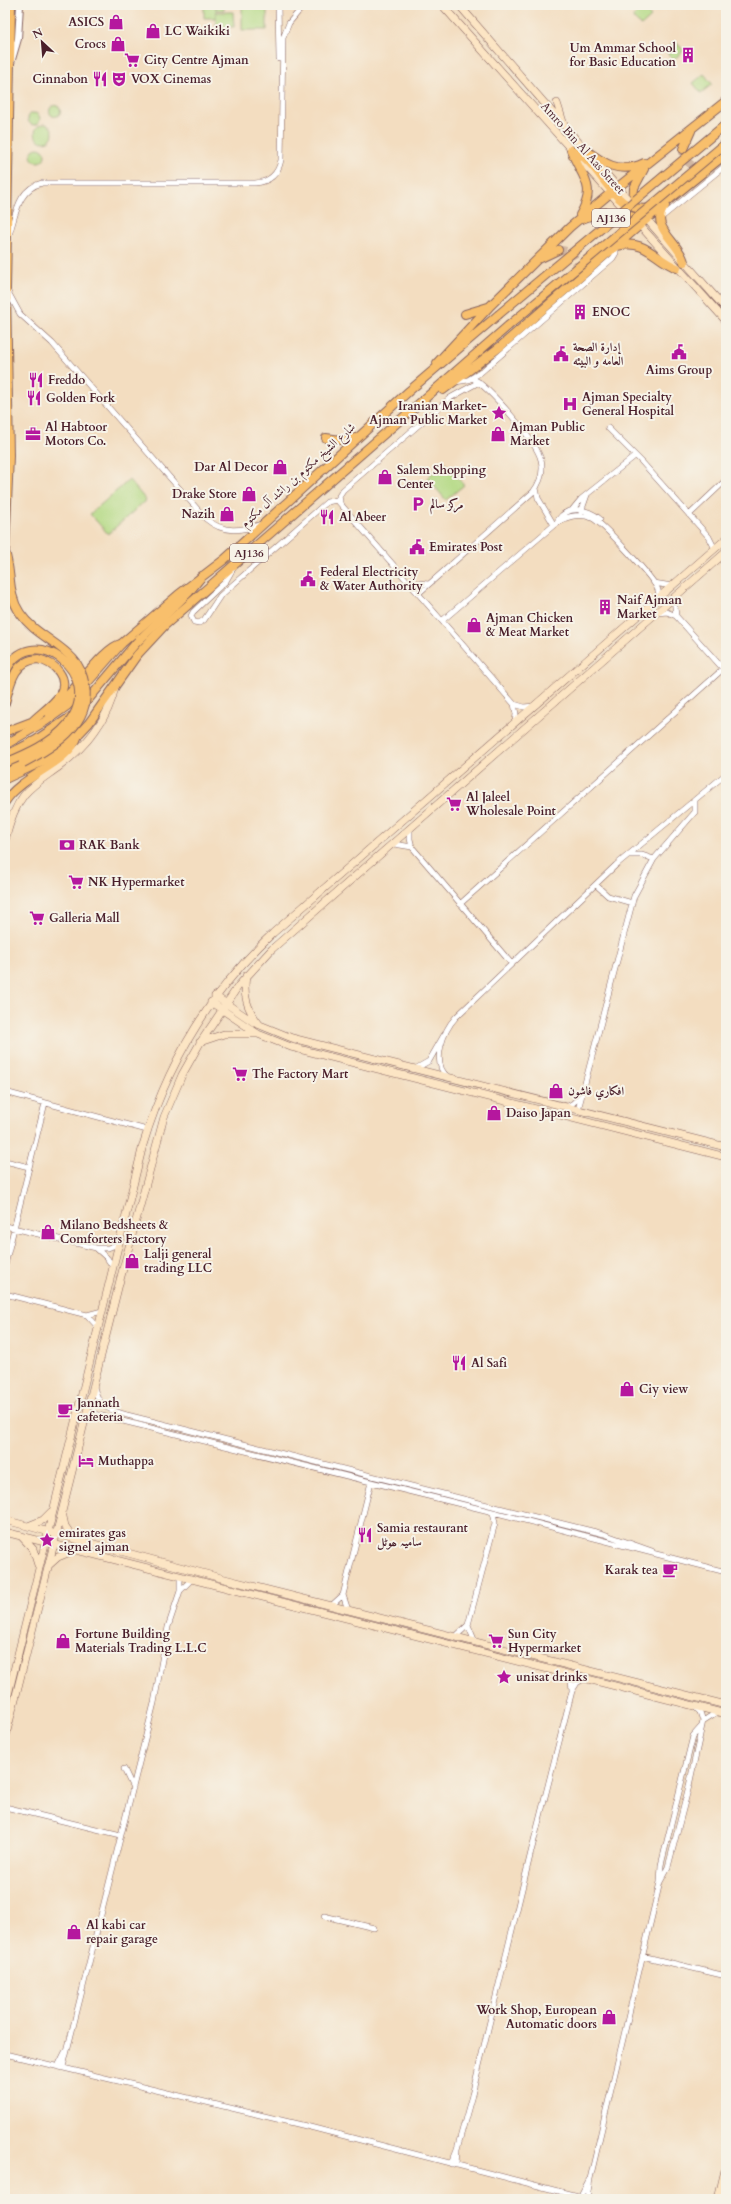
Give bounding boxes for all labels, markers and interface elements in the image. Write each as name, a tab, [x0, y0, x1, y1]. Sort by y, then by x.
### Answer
shop icon: ASICS	[107, 13, 125, 31]
place label: ASICS	[68, 14, 104, 30]
north arrow	[22, 22, 62, 62]
shop icon: LC Waikiki	[144, 22, 162, 40]
place label: LC Waikiki	[165, 23, 230, 39]
text: N	[30, 24, 46, 42]
shop icon: Crocs	[109, 35, 127, 53]
place label: Crocs	[75, 36, 106, 52]
place label: Um Ammar School for Basic Education	[570, 40, 676, 70]
building icon: Um Ammar School for Basic Education	[679, 46, 697, 64]
supermarket icon: City Centre Ajman	[123, 51, 141, 69]
place label: City Centre Ajman	[144, 52, 249, 68]
restaurant icon: Cinnabon	[91, 70, 109, 88]
theatre icon: VOX Cinemas	[110, 70, 128, 88]
place label: Cinnabon	[32, 71, 88, 87]
place label: VOX Cinemas	[131, 71, 211, 87]
street label: Amro Bin Al Aas Street	[537, 98, 629, 198]
road number: AJ136	[592, 209, 630, 227]
building icon: ENOC	[571, 303, 589, 321]
place label: ENOC	[592, 304, 630, 320]
place label: إدارة الصحة العامه و البيئه	[573, 339, 624, 369]
public building icon: Aims Group	[670, 343, 688, 361]
public building icon: إدارة الصحة العامه و البيئه	[552, 345, 570, 363]
place label: Aims Group	[646, 362, 712, 378]
restaurant icon: Freddo	[27, 371, 45, 389]
place label: Freddo	[48, 372, 85, 388]
restaurant icon: Golden Fork	[25, 389, 43, 407]
place label: Ajman Specialty General Hospital	[582, 389, 675, 419]
place label: Golden Fork	[46, 390, 116, 406]
hospital icon: Ajman Specialty General Hospital	[561, 395, 579, 413]
place label: Iranian Market- Ajman Public Market	[369, 398, 488, 428]
place icon: Iranian Market- Ajman Public Market	[490, 404, 508, 422]
place label: Al Habtoor Motors Co.	[45, 419, 107, 449]
street label: شارع الشيخ مكتوم بن راشد آل مكتوم	[237, 419, 361, 533]
place label: Ajman Public Market	[510, 419, 585, 449]
office icon: Al Habtoor Motors Co.	[24, 425, 42, 443]
shop icon: Ajman Public Market	[489, 425, 507, 443]
shop icon: Dar Al Decor	[271, 458, 289, 476]
place label: Dar Al Decor	[194, 459, 268, 475]
place label: Salem Shopping Center	[397, 462, 487, 492]
shop icon: Salem Shopping Center	[376, 468, 394, 486]
shop icon: Drake Store	[240, 485, 258, 503]
place label: Drake Store	[172, 486, 237, 502]
parking icon: مركز سالم	[409, 495, 427, 513]
place label: مركز سالم	[430, 496, 463, 515]
shop icon: Nazih	[218, 505, 236, 523]
place label: Nazih	[181, 506, 216, 522]
restaurant icon: Al Abeer	[318, 508, 336, 526]
place label: Al Abeer	[339, 509, 386, 525]
public building icon: Emirates Post	[408, 538, 426, 556]
place label: Emirates Post	[429, 539, 503, 555]
road number: AJ136	[230, 544, 268, 562]
place label: Federal Electricity & Water Authority	[320, 564, 423, 594]
public building icon: Federal Electricity & Water Authority	[299, 570, 317, 588]
place label: Naif Ajman Market	[617, 592, 682, 622]
building icon: Naif Ajman Market	[596, 598, 614, 616]
place label: Ajman Chicken & Meat Market	[486, 610, 573, 640]
shop icon: Ajman Chicken & Meat Market	[465, 616, 483, 634]
place label: Al Jaleel Wholesale Point	[465, 789, 557, 819]
supermarket icon: Al Jaleel Wholesale Point	[445, 795, 463, 813]
bank icon: RAK Bank	[58, 836, 76, 854]
place label: RAK Bank	[79, 837, 140, 853]
supermarket icon: NK Hypermarket	[67, 873, 85, 891]
place label: NK Hypermarket	[88, 874, 185, 890]
supermarket icon: Galleria Mall	[28, 909, 46, 927]
place label: Galleria Mall	[49, 910, 120, 926]
supermarket icon: The Factory Mart	[231, 1065, 249, 1083]
place label: The Factory Mart	[252, 1066, 349, 1082]
shop icon: افكاري فاشون	[547, 1082, 565, 1100]
place label: افكاري فاشون	[568, 1083, 624, 1101]
shop icon: Daiso Japan	[485, 1104, 503, 1122]
place label: Daiso Japan	[506, 1105, 571, 1121]
place label: Milano Bedsheets & Comforters Factory	[60, 1217, 169, 1247]
shop icon: Milano Bedsheets & Comforters Factory	[39, 1223, 57, 1241]
place label: Lalji general trading LLC	[144, 1246, 212, 1276]
shop icon: Lalji general trading LLC	[123, 1252, 141, 1270]
restaurant icon: Al Safi	[450, 1354, 468, 1372]
place label: Al Safi	[471, 1355, 507, 1371]
shop icon: Ciy view	[618, 1380, 636, 1398]
place label: Ciy view	[639, 1381, 688, 1397]
place label: Jannath cafeteria	[75, 1395, 123, 1425]
cafe icon: Jannath cafeteria	[56, 1401, 74, 1419]
hotel icon: Muthappa	[77, 1452, 95, 1470]
place label: Muthappa	[98, 1453, 154, 1469]
place label: Samia restaurant سامیہ ھوٹل	[377, 1520, 469, 1550]
place label: emirates gas signel ajman	[59, 1525, 130, 1555]
restaurant icon: Samia restaurant سامیہ ھوٹل	[356, 1526, 374, 1544]
place icon: emirates gas signel ajman	[38, 1531, 56, 1549]
cafe icon: Karak tea	[661, 1561, 679, 1579]
place label: Karak tea	[605, 1562, 658, 1578]
place label: Fortune Building Materials Trading L.L.C	[75, 1626, 206, 1656]
place label: Sun City Hypermarket	[508, 1626, 582, 1656]
shop icon: Fortune Building Materials Trading L.L.C	[54, 1632, 72, 1650]
supermarket icon: Sun City Hypermarket	[487, 1632, 505, 1650]
place icon: unisat drinks	[495, 1668, 513, 1686]
place label: unisat drinks	[516, 1669, 587, 1685]
place label: Al kabi car repair garage	[86, 1917, 158, 1947]
shop icon: Al kabi car repair garage	[65, 1923, 83, 1941]
place label: Work Shop, European Automatic doors	[475, 2002, 597, 2032]
shop icon: Work Shop, European Automatic doors	[600, 2008, 618, 2026]

